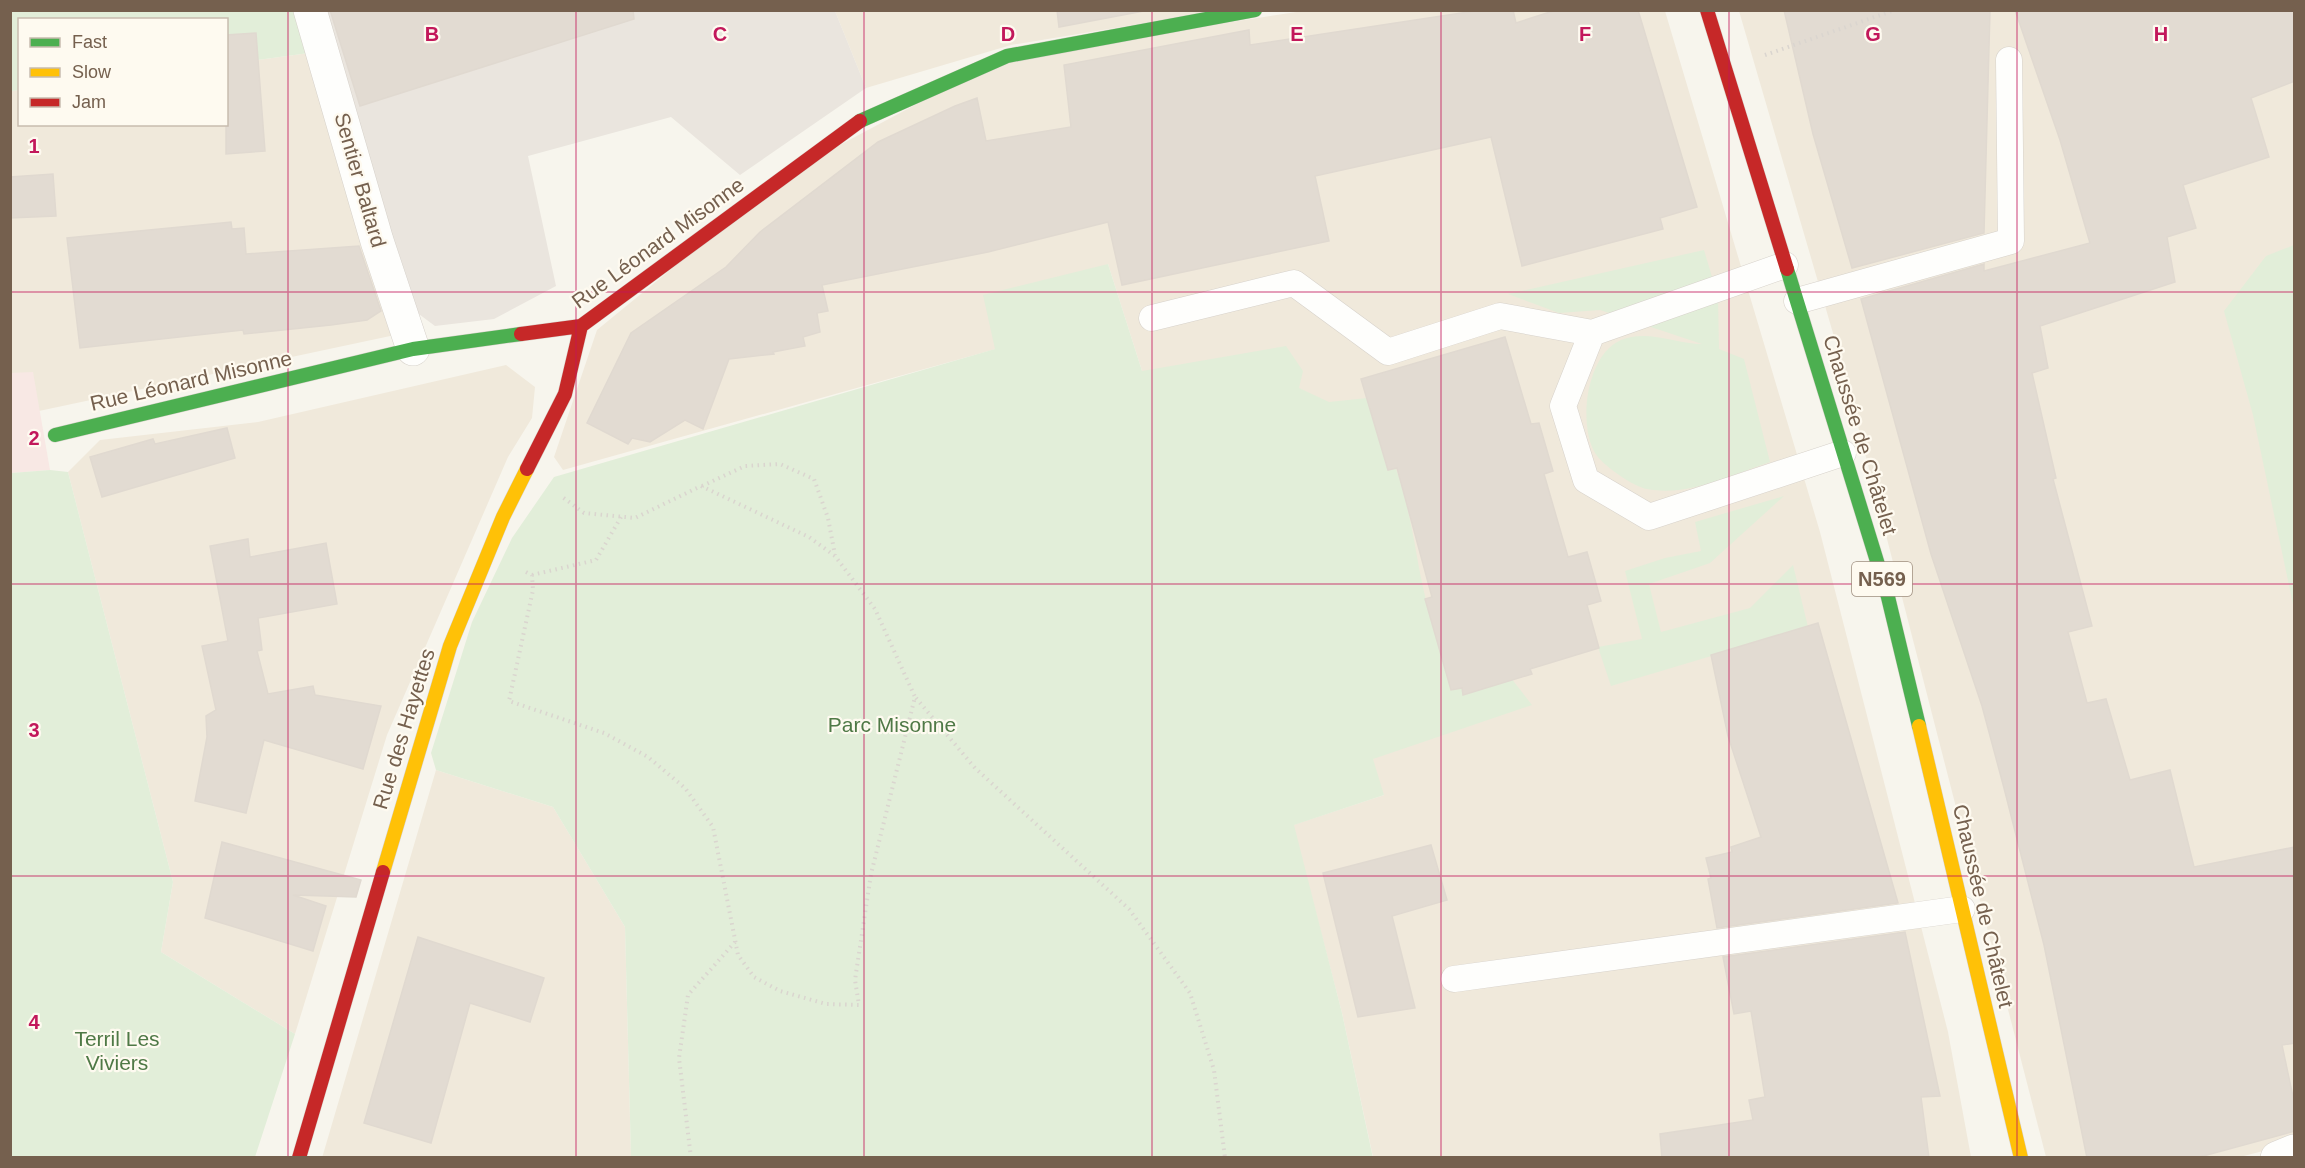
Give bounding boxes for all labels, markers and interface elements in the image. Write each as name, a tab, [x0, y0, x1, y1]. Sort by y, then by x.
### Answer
legend	[18, 18, 228, 126]
text: B	[425, 23, 439, 45]
text: C	[713, 23, 727, 45]
text: D	[1001, 23, 1015, 45]
text: E	[1290, 23, 1304, 45]
text: F	[1579, 23, 1591, 45]
text: G	[1865, 23, 1881, 45]
text: H	[2154, 23, 2168, 45]
text: Fast	[72, 32, 107, 52]
text: Slow	[72, 62, 112, 82]
text: Jam	[72, 92, 106, 112]
street label: Sentier Baltard	[330, 110, 391, 250]
text: 1	[28, 135, 40, 157]
street label: Rue Léonard Misonne	[567, 173, 748, 313]
street label: Chaussée de Châtelet	[1819, 332, 1902, 538]
street label: Rue Léonard Misonne	[88, 346, 294, 415]
text: 2	[28, 427, 40, 449]
road number: N569	[1852, 562, 1912, 596]
street label: Rue des Hayettes	[368, 646, 439, 812]
park label: Parc Misonne	[828, 713, 956, 736]
text: 3	[28, 719, 40, 741]
street label: Chaussée de Châtelet	[1949, 802, 2018, 1010]
text: 4	[28, 1011, 40, 1033]
park label: Terril Les Viviers	[74, 1027, 160, 1074]

